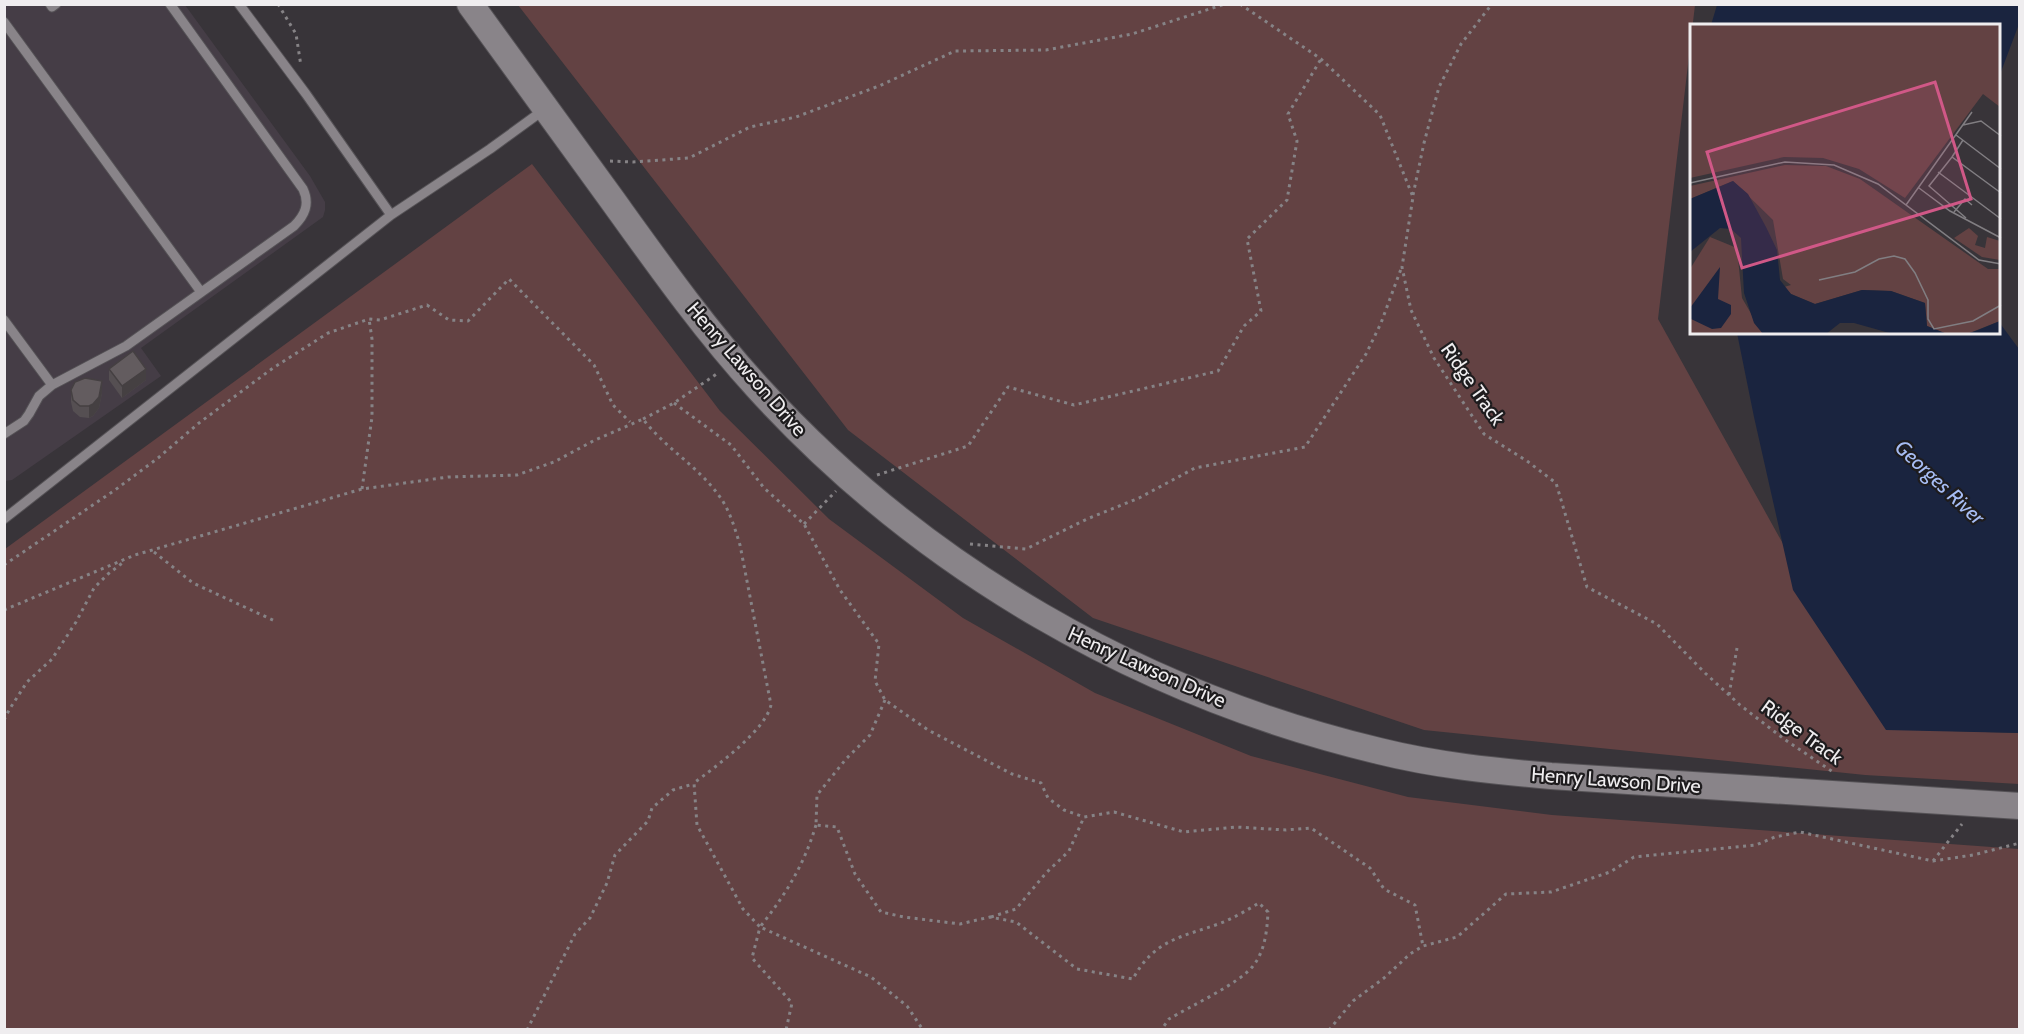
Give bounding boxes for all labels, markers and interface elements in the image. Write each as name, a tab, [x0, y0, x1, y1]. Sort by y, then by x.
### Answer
inset map	[1690, 24, 2000, 334]
street label: Henry Lawson Drive	[682, 297, 812, 441]
street label: Ridge Track	[1436, 338, 1510, 430]
water label: Georges River	[1890, 434, 1991, 531]
street label: Henry Lawson Drive	[1065, 621, 1229, 713]
street label: Ridge Track	[1757, 694, 1847, 770]
street label: Henry Lawson Drive	[1530, 762, 1702, 798]

